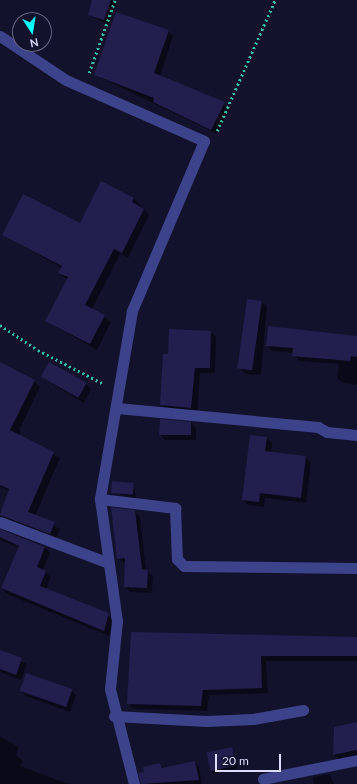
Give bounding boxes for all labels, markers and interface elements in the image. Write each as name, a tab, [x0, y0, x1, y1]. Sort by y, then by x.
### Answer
north arrow	[12, 12, 52, 52]
text: N	[29, 36, 40, 50]
scale bar	[217, 746, 283, 772]
text: 20 m	[222, 753, 249, 768]

